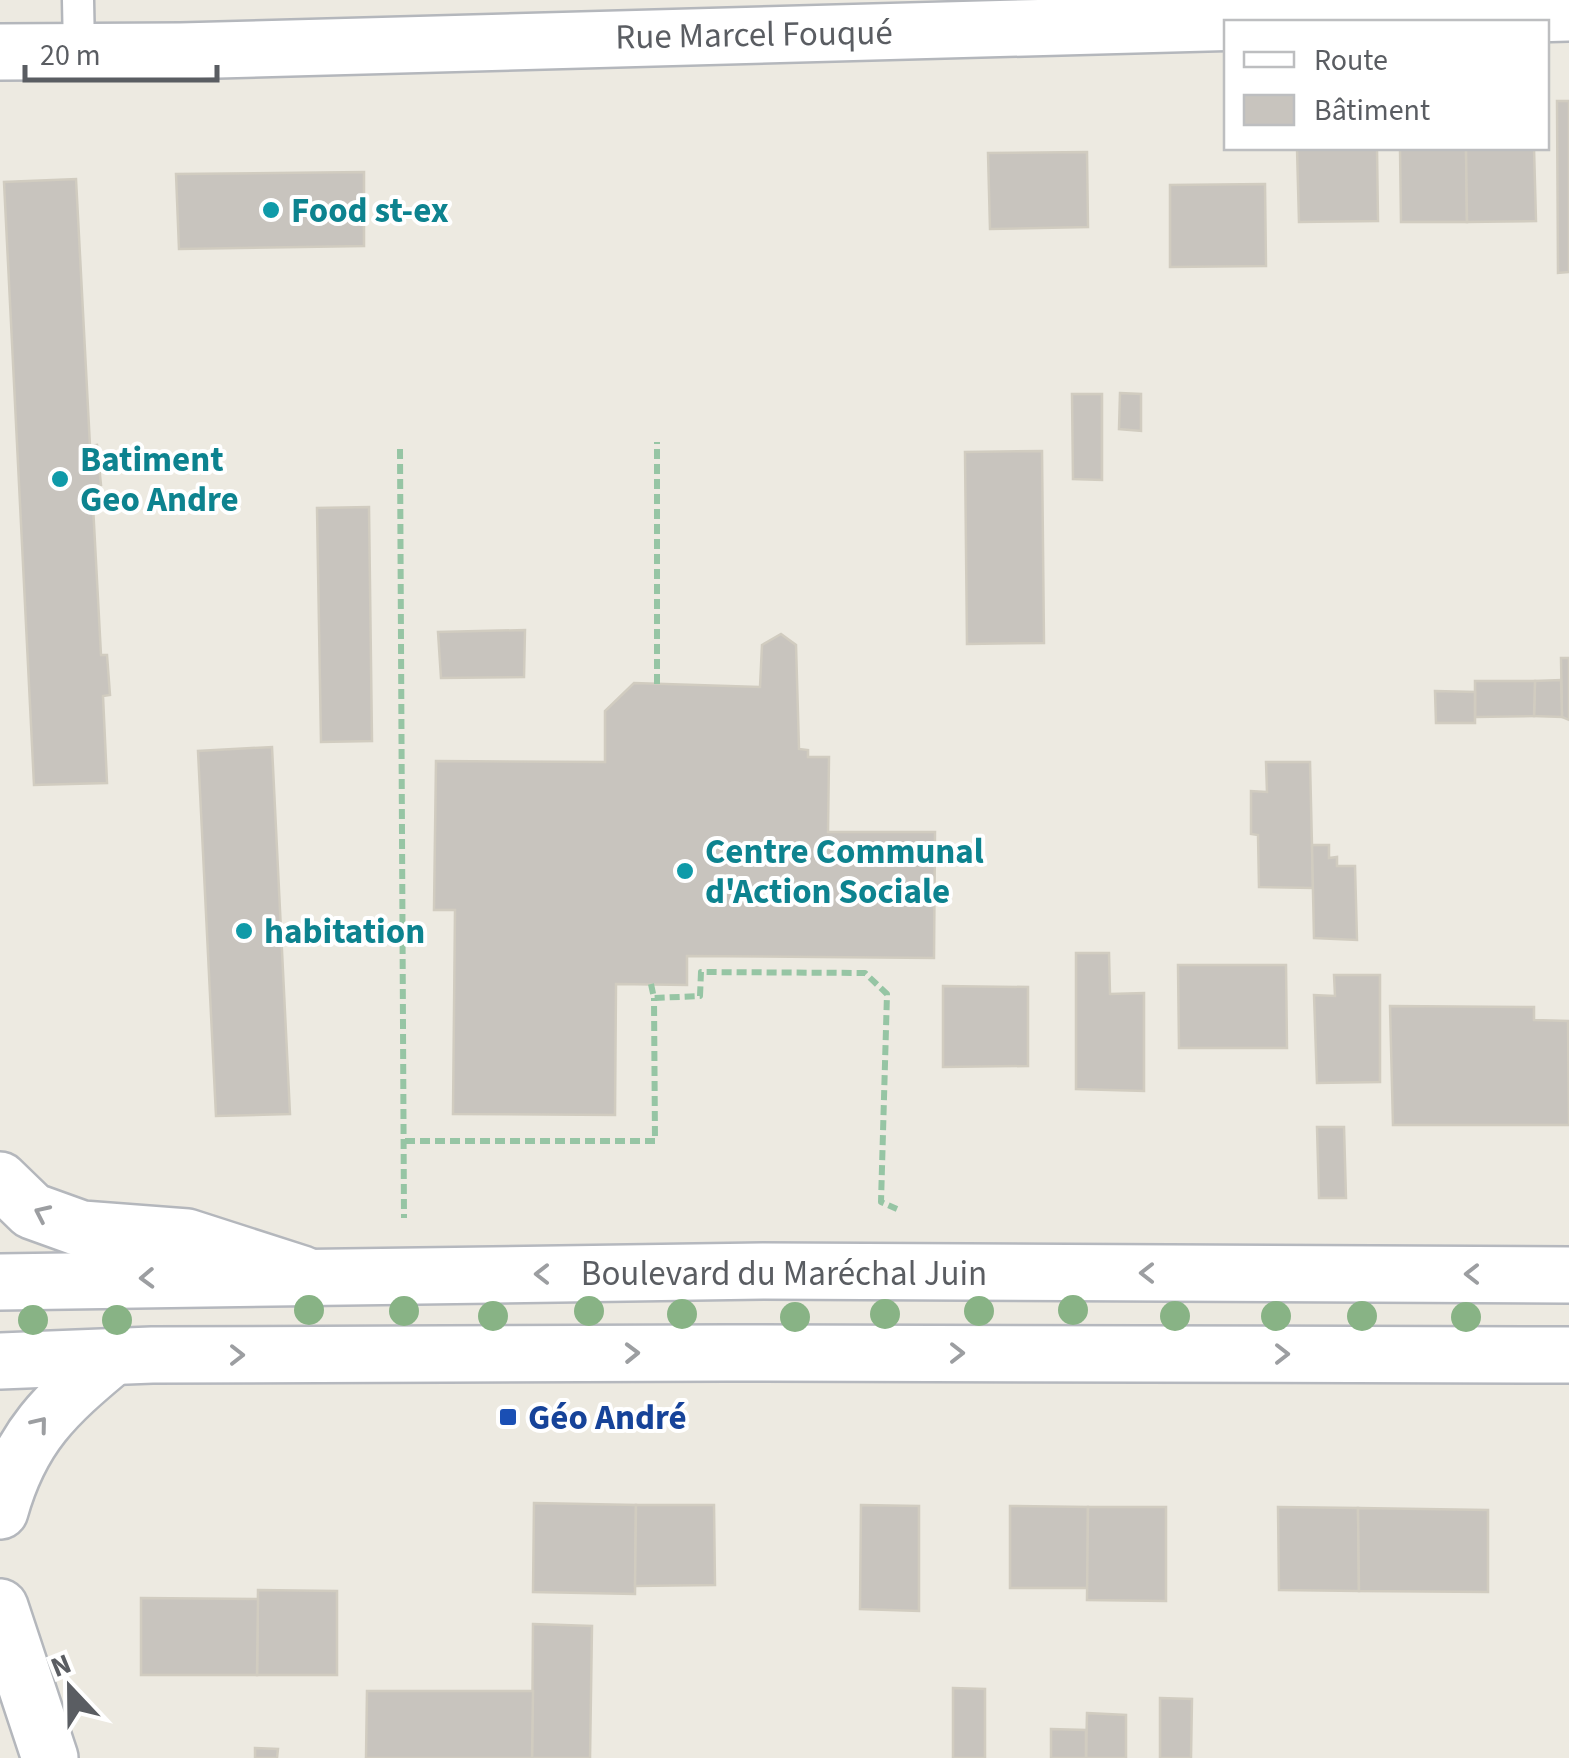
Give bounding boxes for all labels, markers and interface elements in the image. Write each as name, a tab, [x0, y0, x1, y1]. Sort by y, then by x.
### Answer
street label: Rue Marcel Fouqué	[615, 8, 893, 62]
scale bar	[25, 20, 218, 82]
legend	[1224, 20, 1549, 150]
text: 20 m	[40, 34, 101, 77]
text: Route	[1314, 39, 1388, 82]
text: Bâtiment	[1314, 89, 1430, 132]
place label: Food st-ex	[291, 186, 449, 236]
marker: Food st-ex	[260, 199, 282, 221]
place label: Batiment Geo Andre	[80, 435, 239, 525]
marker: Batiment Geo Andre	[49, 468, 71, 490]
place label: Centre Communal d'Action Sociale	[705, 827, 984, 917]
marker: Centre Communal d'Action Sociale	[674, 860, 696, 882]
place label: habitation	[264, 907, 425, 957]
marker: habitation	[233, 920, 255, 942]
one-way arrow	[34, 1205, 52, 1225]
street label: Boulevard du Maréchal Juin	[581, 1249, 987, 1299]
one-way arrow	[1138, 1262, 1154, 1284]
one-way arrow	[533, 1263, 548, 1285]
one-way arrow	[1463, 1263, 1478, 1285]
one-way arrow	[138, 1267, 154, 1288]
one-way arrow	[950, 1342, 966, 1364]
one-way arrow	[625, 1343, 641, 1364]
one-way arrow	[1276, 1343, 1291, 1365]
one-way arrow	[230, 1344, 246, 1366]
place label: Géo André	[528, 1393, 687, 1443]
marker: Géo André	[497, 1406, 519, 1428]
one-way arrow	[29, 1417, 47, 1435]
north arrow	[20, 1638, 120, 1738]
text: N	[45, 1644, 77, 1688]

